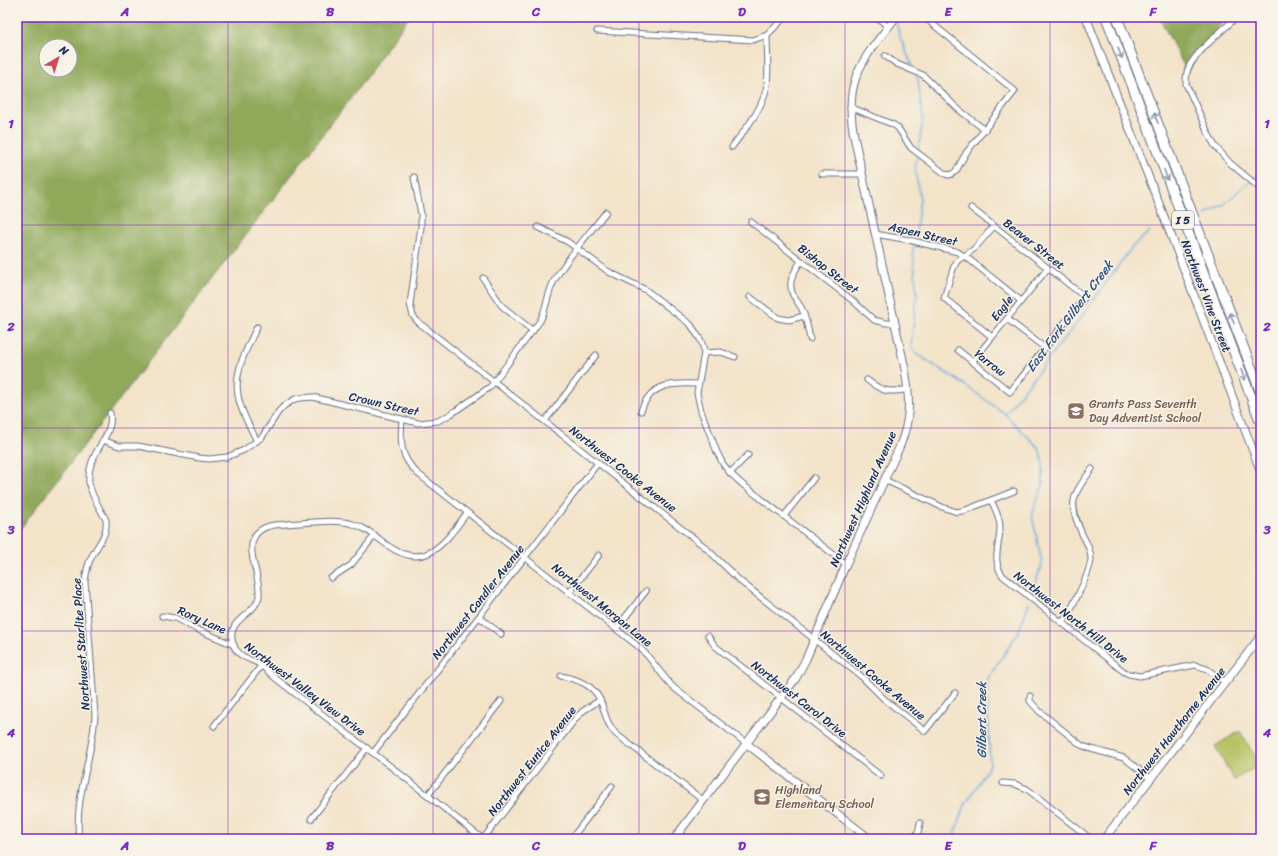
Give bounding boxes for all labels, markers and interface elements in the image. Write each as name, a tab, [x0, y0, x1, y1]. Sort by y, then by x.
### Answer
text: A	[120, 0, 129, 23]
text: B	[326, 0, 335, 23]
text: C	[531, 0, 541, 23]
text: D	[738, 0, 746, 23]
text: E	[944, 0, 953, 23]
text: F	[1148, 0, 1157, 23]
north arrow	[38, 38, 78, 78]
text: N	[54, 40, 73, 61]
one-way arrow	[1116, 47, 1124, 59]
text: 1	[8, 112, 14, 135]
one-way arrow	[1151, 112, 1159, 124]
text: 1	[1264, 112, 1270, 135]
one-way arrow	[1163, 168, 1171, 180]
road number: I 5	[1172, 211, 1194, 229]
street label: Beaver Street	[998, 213, 1070, 275]
street label: Aspen Street	[885, 215, 961, 253]
street label: Northwest Vine Street	[1174, 236, 1238, 356]
street label: Bishop Street	[793, 238, 864, 301]
water label: East Fork Gilbert Creek	[1020, 254, 1120, 377]
street label: Eagle	[985, 290, 1019, 326]
one-way arrow	[1228, 312, 1236, 324]
text: 2	[6, 315, 15, 338]
text: 2	[1262, 315, 1271, 338]
street label: Yarrow	[969, 343, 1011, 383]
one-way arrow	[1239, 368, 1247, 380]
street label: Crown Street	[347, 385, 422, 423]
place label: Grants Pass Seventh Day Adventist School	[1089, 393, 1202, 429]
school or university icon: Grants Pass Seventh Day Adventist School	[1066, 401, 1086, 421]
street label: Northwest Cooke Avenue	[564, 420, 682, 518]
street label: Northwest Highland Avenue	[823, 427, 903, 571]
text: 3	[6, 518, 15, 541]
text: 3	[1262, 518, 1271, 541]
street label: Northwest Candler Avenue	[426, 539, 530, 665]
street label: Northwest Morgan Lane	[547, 557, 658, 653]
street label: Northwest North Hill Drive	[1009, 565, 1134, 669]
street label: Northwest Starlite Place	[65, 577, 97, 711]
street label: Rory Lane	[174, 599, 230, 641]
street label: Northwest Cooke Avenue	[815, 624, 931, 726]
street label: Northwest Valley View Drive	[239, 636, 371, 742]
street label: Northwest Carol Drive	[746, 654, 852, 744]
street label: Northwest Hawthorne Avenue	[1117, 662, 1231, 800]
water label: Gilbert Creek	[970, 681, 993, 758]
street label: Northwest Eunice Avenue	[482, 701, 582, 821]
text: 4	[6, 721, 16, 744]
text: 4	[1262, 721, 1272, 744]
place label: Highland Elementary School	[775, 779, 875, 815]
school or university icon: Highland Elementary School	[752, 787, 772, 807]
text: A	[120, 834, 129, 856]
text: B	[326, 834, 335, 856]
text: C	[531, 834, 541, 856]
text: D	[738, 834, 746, 856]
text: E	[944, 834, 953, 856]
text: F	[1148, 834, 1157, 856]

